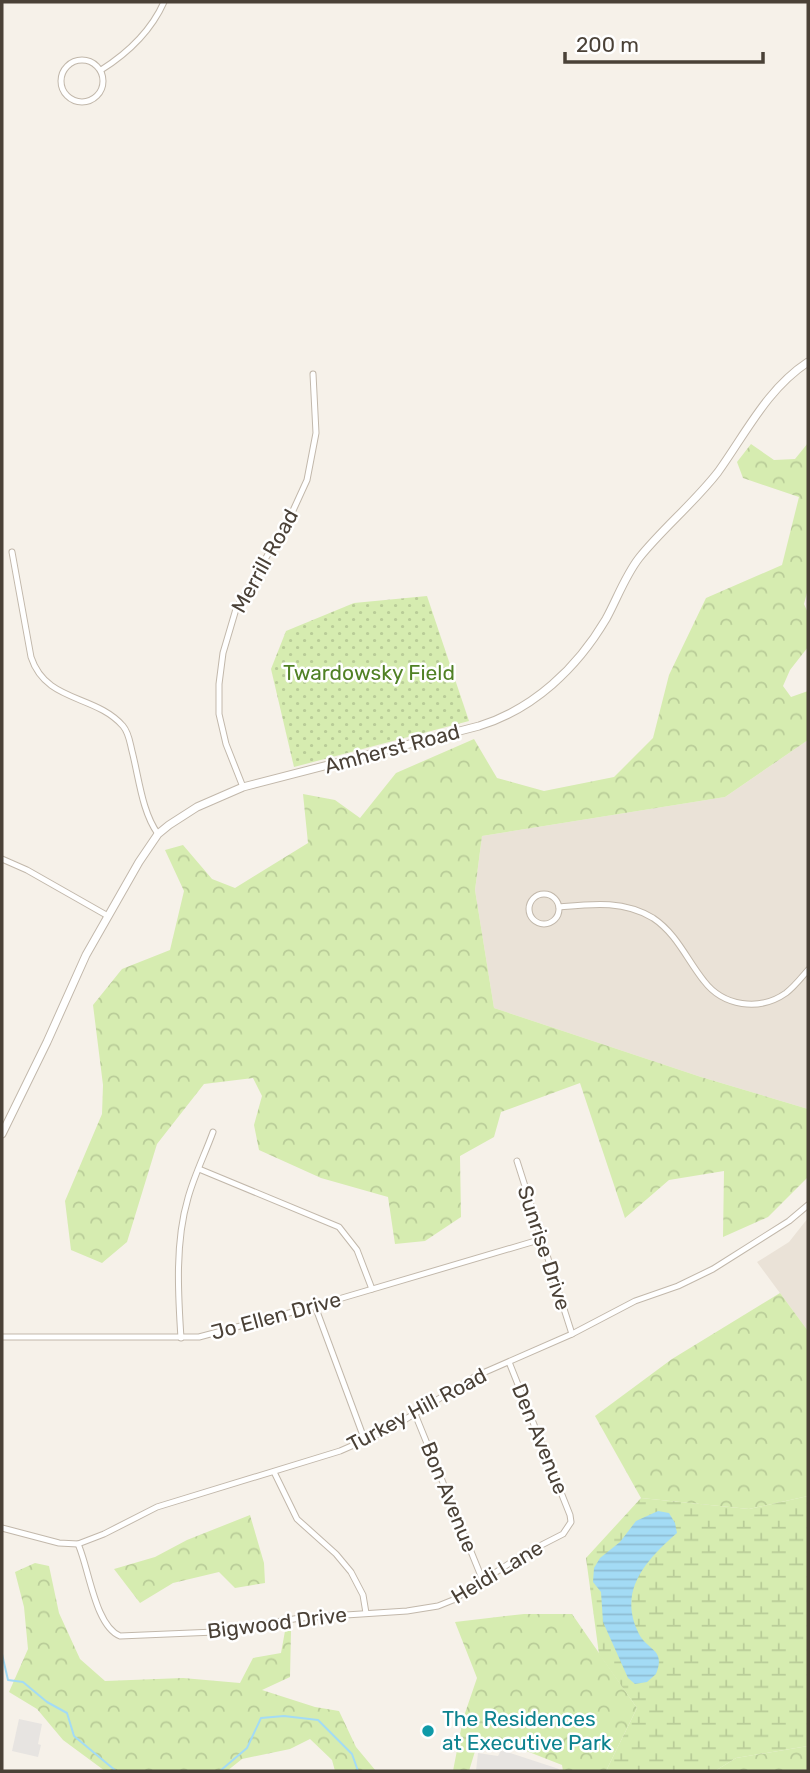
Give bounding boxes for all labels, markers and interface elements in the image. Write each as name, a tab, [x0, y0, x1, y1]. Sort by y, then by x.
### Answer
scale bar	[565, 21, 763, 65]
text: 200 m	[576, 32, 639, 57]
street label: Merrill Road	[226, 505, 303, 617]
park label: Twardowsky Field	[283, 660, 455, 685]
street label: Amherst Road	[321, 718, 462, 779]
street label: Sunrise Drive	[513, 1182, 576, 1313]
street label: Jo Ellen Drive	[208, 1286, 344, 1345]
street label: Turkey Hill Road	[343, 1362, 491, 1457]
street label: Den Avenue	[507, 1380, 574, 1498]
street label: Bon Avenue	[416, 1438, 483, 1556]
street label: Heidi Lane	[446, 1534, 547, 1609]
street label: Bigwood Drive	[206, 1602, 348, 1643]
place label: The Residences at Executive Park	[442, 1706, 612, 1755]
marker: The Residences at Executive Park	[420, 1723, 436, 1739]

